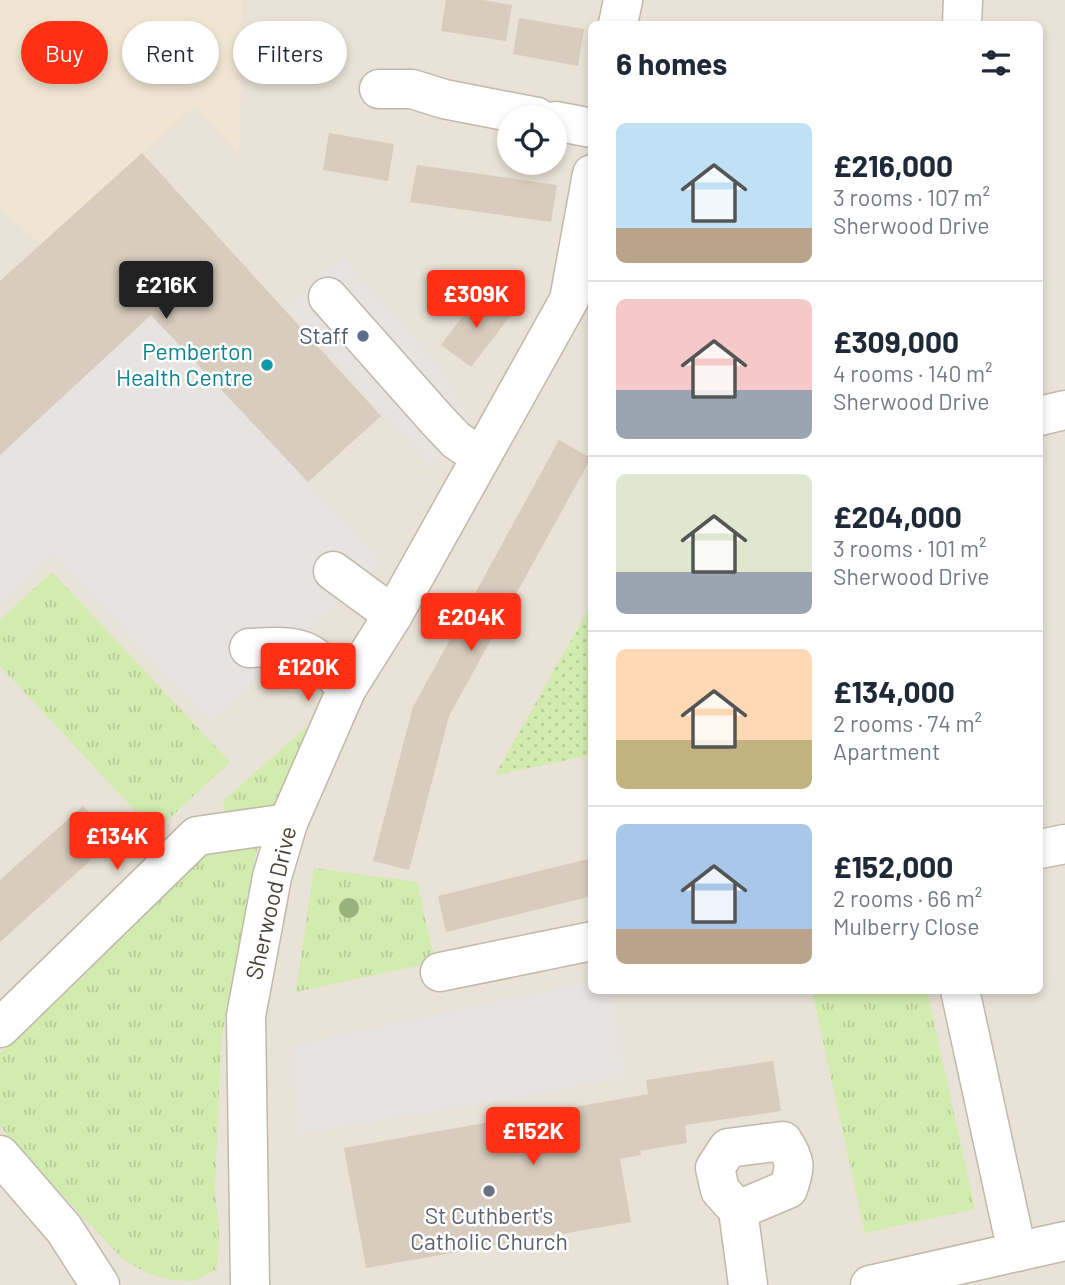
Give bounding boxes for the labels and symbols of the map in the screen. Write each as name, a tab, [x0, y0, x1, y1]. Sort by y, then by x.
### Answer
pin: £216K	[117, 262, 215, 321]
pin: £309K	[427, 270, 525, 330]
place label: Staff	[299, 321, 349, 349]
marker: Staff	[355, 328, 371, 344]
place label: Pemberton Health Centre	[116, 337, 253, 391]
marker: Pemberton Health Centre	[259, 357, 275, 373]
pin: £204K	[422, 594, 520, 653]
pin: £120K	[259, 644, 357, 703]
pin: £134K	[68, 812, 166, 872]
street label: Sherwood Drive	[239, 823, 301, 982]
pin: £152K	[484, 1108, 582, 1167]
marker: St Cuthbert's Catholic Church	[481, 1183, 497, 1199]
place label: St Cuthbert's Catholic Church	[410, 1201, 568, 1255]

